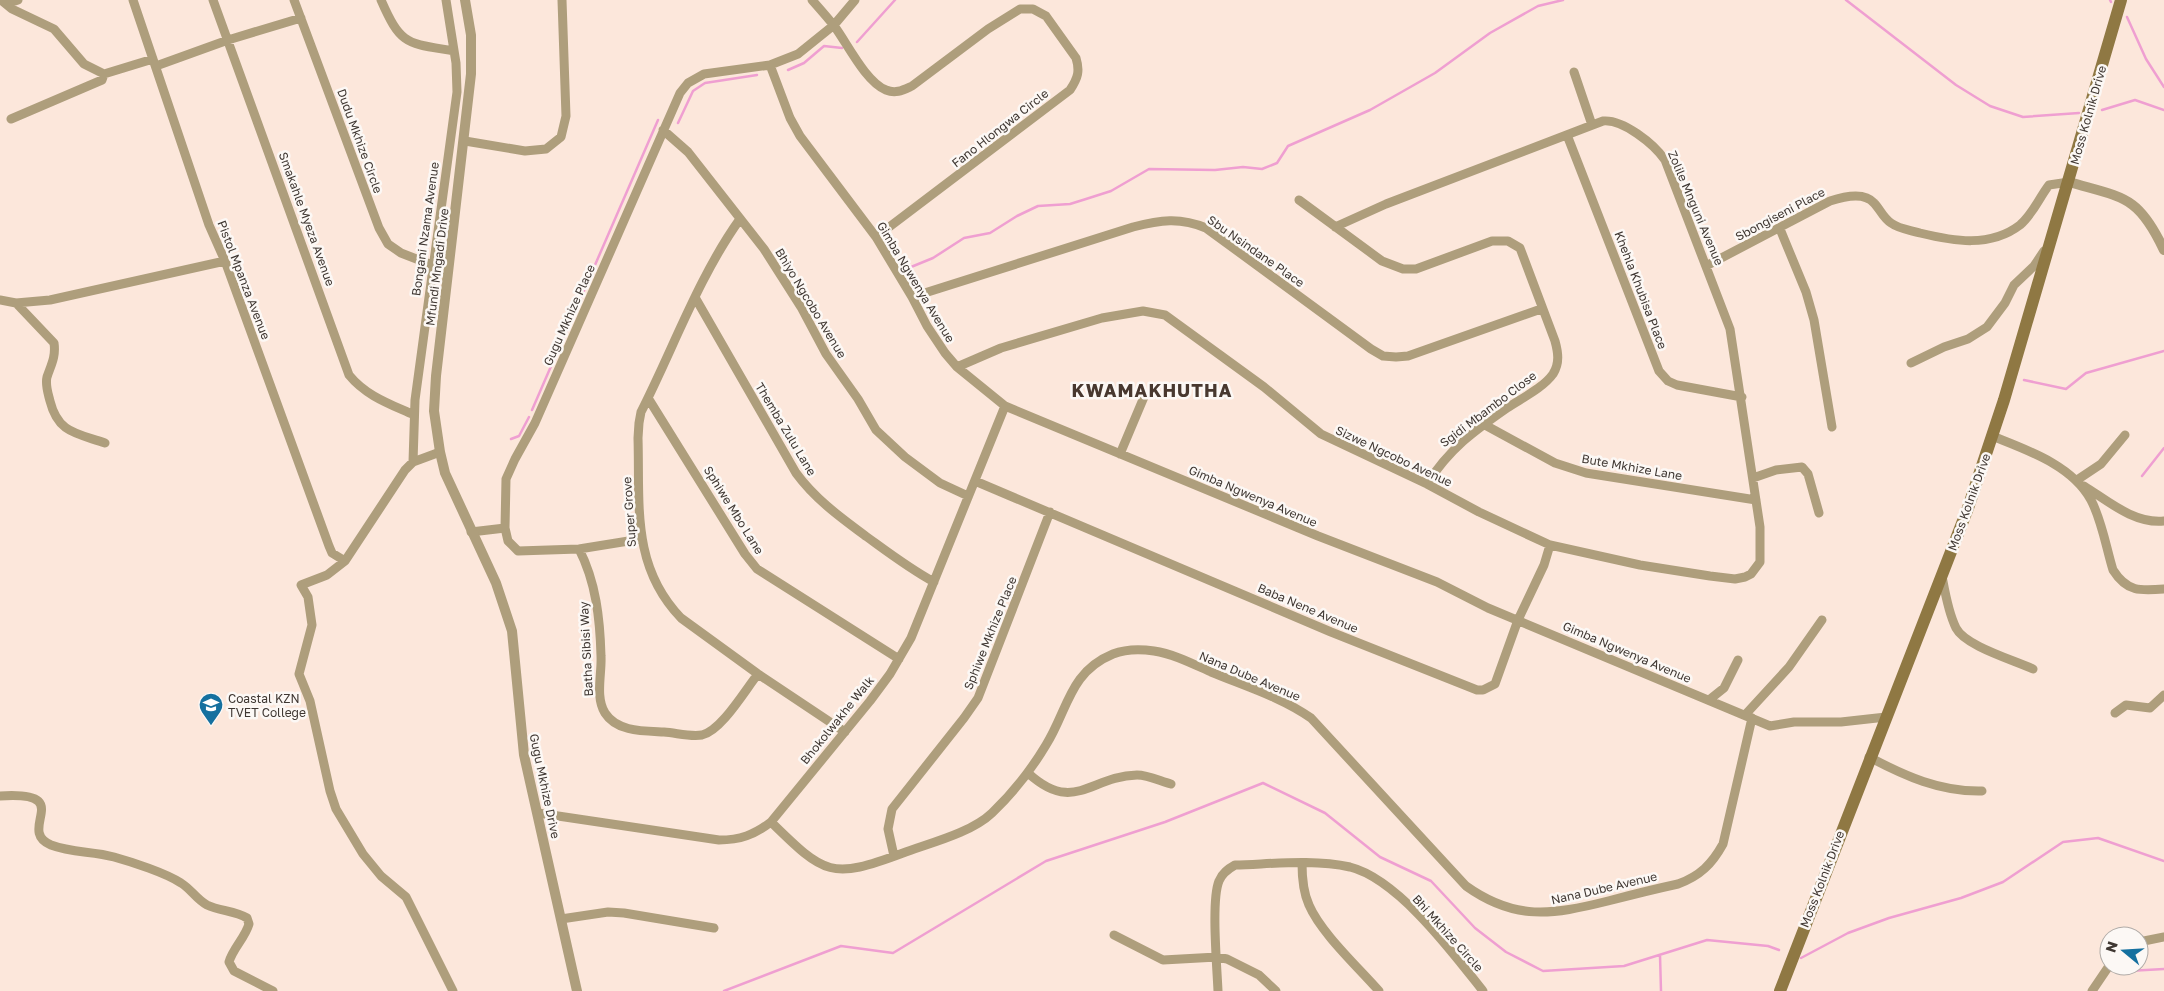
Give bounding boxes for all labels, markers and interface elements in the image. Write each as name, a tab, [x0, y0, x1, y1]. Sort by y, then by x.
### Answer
street label: Moss Kolnik Drive	[2067, 64, 2109, 166]
street label: Fano Hlongwa Circle	[949, 86, 1051, 170]
street label: Dudu Mkhize Circle	[334, 87, 386, 195]
street label: Zolile Mnguni Avenue	[1665, 148, 1727, 268]
street label: Smakahle Myeza Avenue	[276, 150, 338, 288]
street label: Bongani Nzama Avenue	[408, 161, 442, 297]
street label: Sbongiseni Place	[1733, 184, 1827, 244]
street label: Mfundi Mngadi Drive	[422, 207, 452, 327]
street label: Sbu Nsindane Place	[1205, 212, 1307, 290]
street label: Pistol Mpanza Avenue	[214, 218, 274, 342]
street label: Gimba Ngwenya Avenue	[874, 219, 958, 345]
street label: Khehla Khubisa Place	[1612, 229, 1670, 351]
street label: Bhiyo Ngcobo Avenue	[772, 245, 850, 361]
street label: Gugu Mkhize Place	[540, 262, 598, 368]
street label: Sgidi Mbambo Close	[1437, 368, 1539, 450]
district label: KWAMAKHUTHA	[1072, 379, 1232, 401]
street label: Themba Zulu Lane	[752, 380, 820, 478]
street label: Sizwe Ngcobo Avenue	[1333, 422, 1455, 490]
street label: Bute Mkhize Lane	[1581, 451, 1684, 483]
street label: Moss Kolnik Drive	[1944, 451, 1994, 553]
street label: Gimba Ngwenya Avenue	[1186, 462, 1320, 530]
street label: Sphiwe Mbo Lane	[701, 463, 767, 557]
street label: Super Grove	[619, 476, 639, 548]
street label: Sphiwe Mkhize Place	[960, 574, 1020, 692]
street label: Baba Nene Avenue	[1255, 580, 1361, 636]
street label: Batha Sibisi Way	[576, 601, 596, 697]
street label: Gimba Ngwenya Avenue	[1560, 618, 1694, 686]
street label: Nana Dube Avenue	[1197, 648, 1303, 704]
street label: Bhokolwakhe Walk	[797, 673, 877, 767]
place label: Coastal KZN TVET College	[228, 691, 306, 720]
school or university icon: Coastal KZN TVET College	[198, 692, 224, 726]
street label: Gugu Mkhize Drive	[527, 732, 563, 840]
street label: Moss Kolnik Drive	[1797, 828, 1847, 930]
street label: Nana Dube Avenue	[1549, 868, 1659, 908]
street label: Bhi Mkhize Circle	[1409, 891, 1487, 975]
north arrow	[2099, 926, 2149, 976]
text: N	[2101, 939, 2121, 955]

